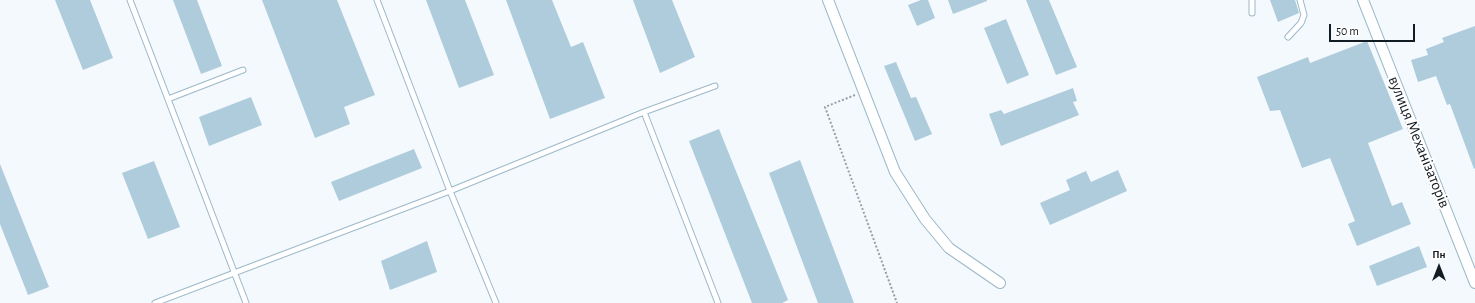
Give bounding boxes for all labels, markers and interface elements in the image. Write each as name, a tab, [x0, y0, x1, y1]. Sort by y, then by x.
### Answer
scale bar	[1331, 16, 1417, 42]
text: 50 m	[1336, 25, 1359, 37]
street label: вулиця Механізаторів	[1384, 73, 1454, 211]
north arrow	[1419, 247, 1459, 287]
text: Пн	[1432, 249, 1446, 260]

